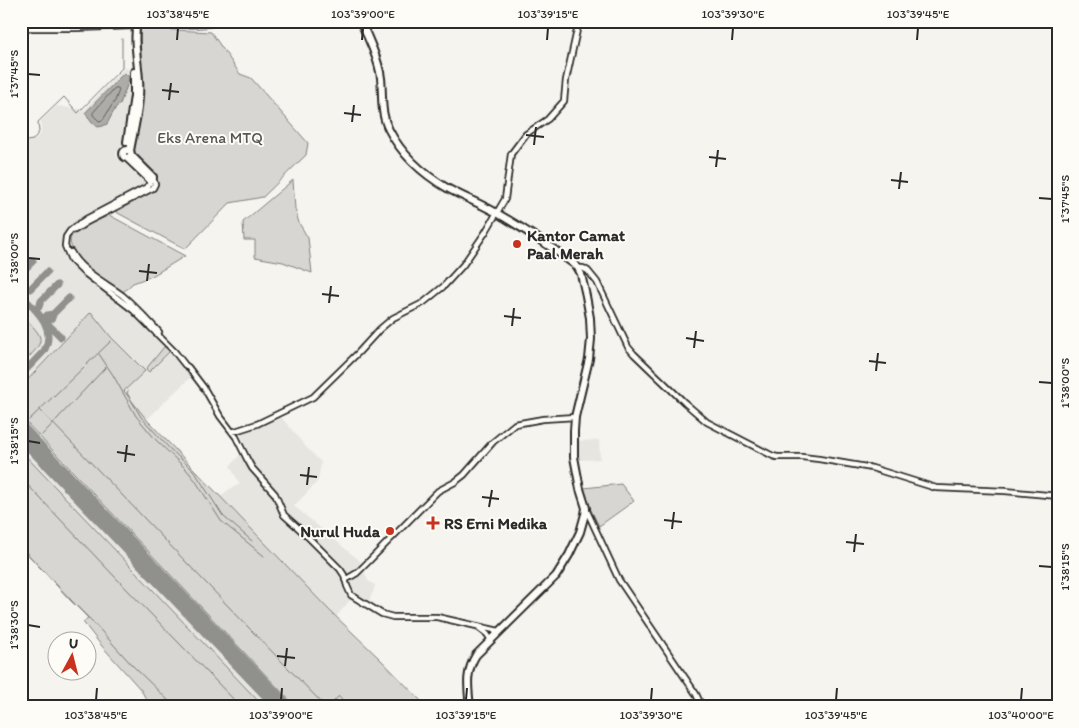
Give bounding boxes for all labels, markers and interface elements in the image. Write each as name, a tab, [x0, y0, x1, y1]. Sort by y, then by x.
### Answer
text: 103°38'45"E	[147, 7, 210, 21]
text: 103°39'00"E	[331, 7, 395, 21]
text: 103°39'15"E	[518, 7, 579, 21]
text: 103°39'30"E	[701, 7, 765, 21]
text: 103°39'45"E	[887, 7, 950, 21]
text: 1°37'45"S	[7, 50, 21, 98]
park label: Eks Arena MTQ	[157, 128, 263, 147]
text: 1°37'45"S	[1058, 175, 1072, 223]
place label: Kantor Camat Paal Merah	[527, 226, 625, 263]
text: 1°38'00"S	[7, 233, 21, 283]
marker: Kantor Camat Paal Merah	[511, 238, 523, 250]
text: 1°38'00"S	[1058, 358, 1072, 408]
text: 1°38'15"S	[7, 417, 21, 465]
place label: RS Erni Medika	[444, 514, 548, 533]
marker: RS Erni Medika	[426, 516, 440, 530]
place label: Nurul Huda	[300, 522, 381, 541]
marker: Nurul Huda	[384, 525, 396, 537]
text: 1°38'15"S	[1058, 543, 1072, 591]
text: 1°38'30"S	[7, 600, 21, 650]
north arrow	[48, 630, 98, 680]
text: U	[68, 635, 79, 653]
text: 103°38'45"E	[65, 708, 128, 722]
text: 103°39'00"E	[249, 708, 313, 722]
text: 103°39'15"E	[436, 708, 497, 722]
text: 103°39'30"E	[619, 708, 683, 722]
text: 103°39'45"E	[805, 708, 868, 722]
text: 103°40'00"E	[988, 708, 1054, 722]

